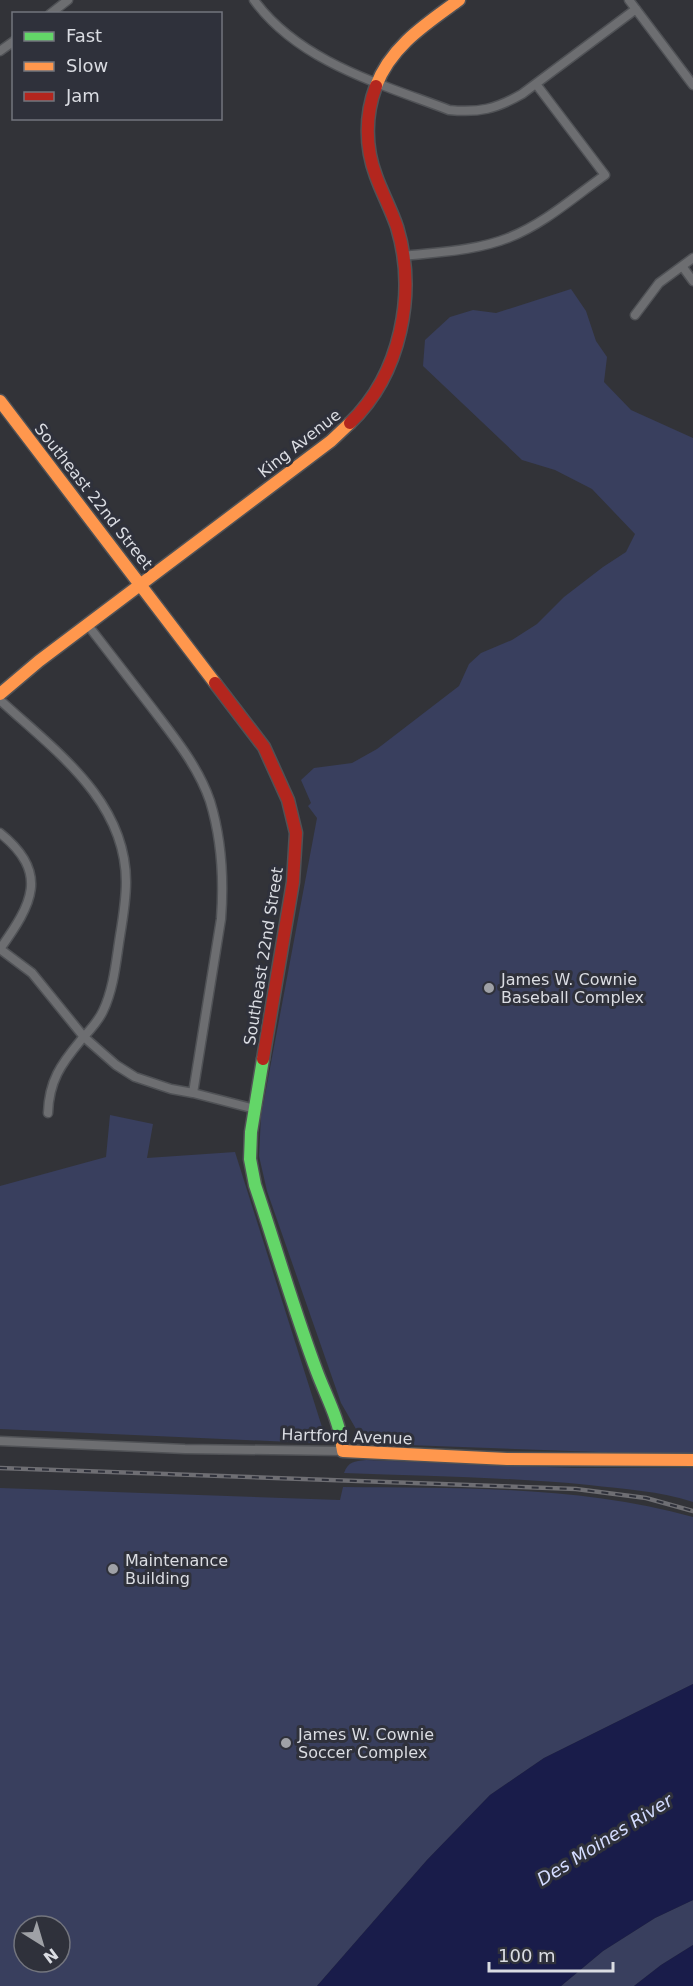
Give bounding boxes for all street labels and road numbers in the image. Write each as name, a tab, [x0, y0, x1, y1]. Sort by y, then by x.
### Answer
street label: King Avenue	[254, 405, 344, 482]
street label: Southeast 22nd Street	[31, 419, 157, 573]
street label: Southeast 22nd Street	[240, 866, 287, 1047]
street label: Hartford Avenue	[281, 1425, 413, 1448]

